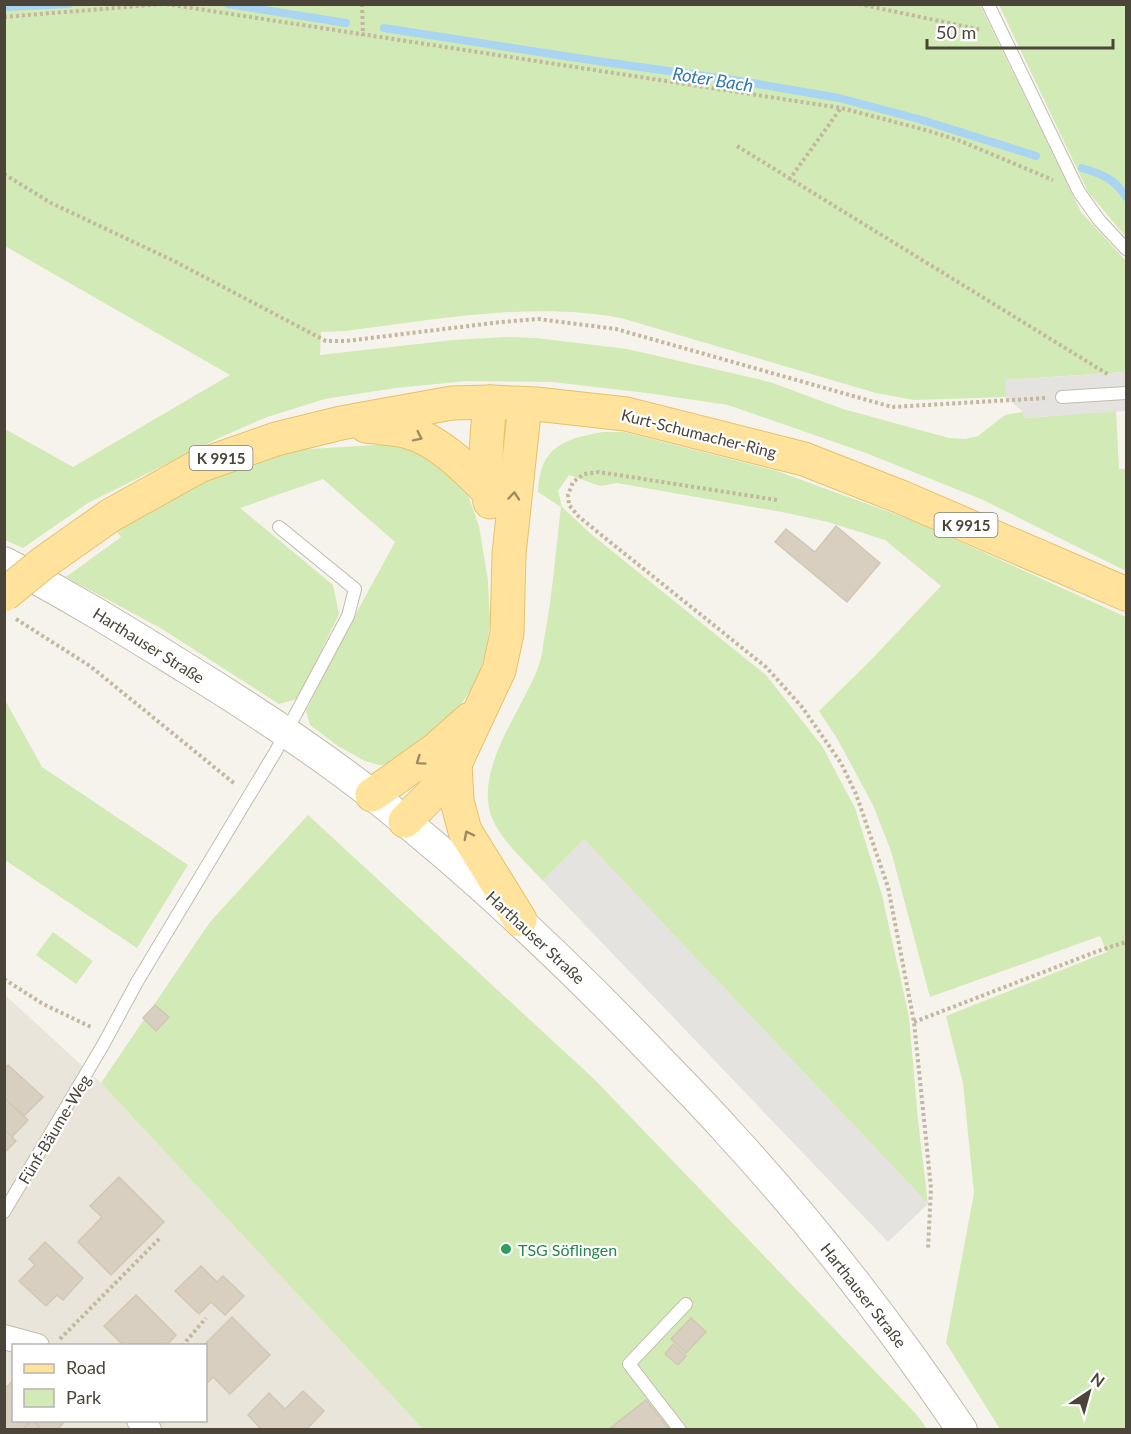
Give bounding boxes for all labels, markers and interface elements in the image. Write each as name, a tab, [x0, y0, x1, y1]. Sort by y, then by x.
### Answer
scale bar	[927, 12, 1113, 50]
text: 50 m	[936, 21, 976, 43]
water label: Roter Bach	[671, 62, 755, 96]
street label: Kurt-Schumacher-Ring	[619, 405, 779, 461]
one-way arrow	[412, 430, 423, 441]
road number: K 9915	[190, 446, 252, 470]
one-way arrow	[507, 491, 520, 500]
road number: K 9915	[934, 513, 998, 537]
street label: Harthauser Straße	[90, 603, 208, 687]
one-way arrow	[415, 754, 426, 765]
one-way arrow	[463, 830, 475, 841]
street label: Harthauser Straße	[483, 887, 589, 987]
street label: Fünf-Bäume-Weg	[14, 1071, 94, 1187]
street label: Harthauser Straße	[817, 1239, 911, 1351]
place label: TSG Söflingen	[518, 1240, 617, 1259]
marker: TSG Söflingen	[499, 1242, 513, 1256]
legend	[12, 1344, 207, 1422]
text: Road	[66, 1356, 106, 1378]
north arrow	[1059, 1362, 1119, 1422]
text: N	[1088, 1368, 1109, 1391]
text: Park	[66, 1386, 102, 1408]

